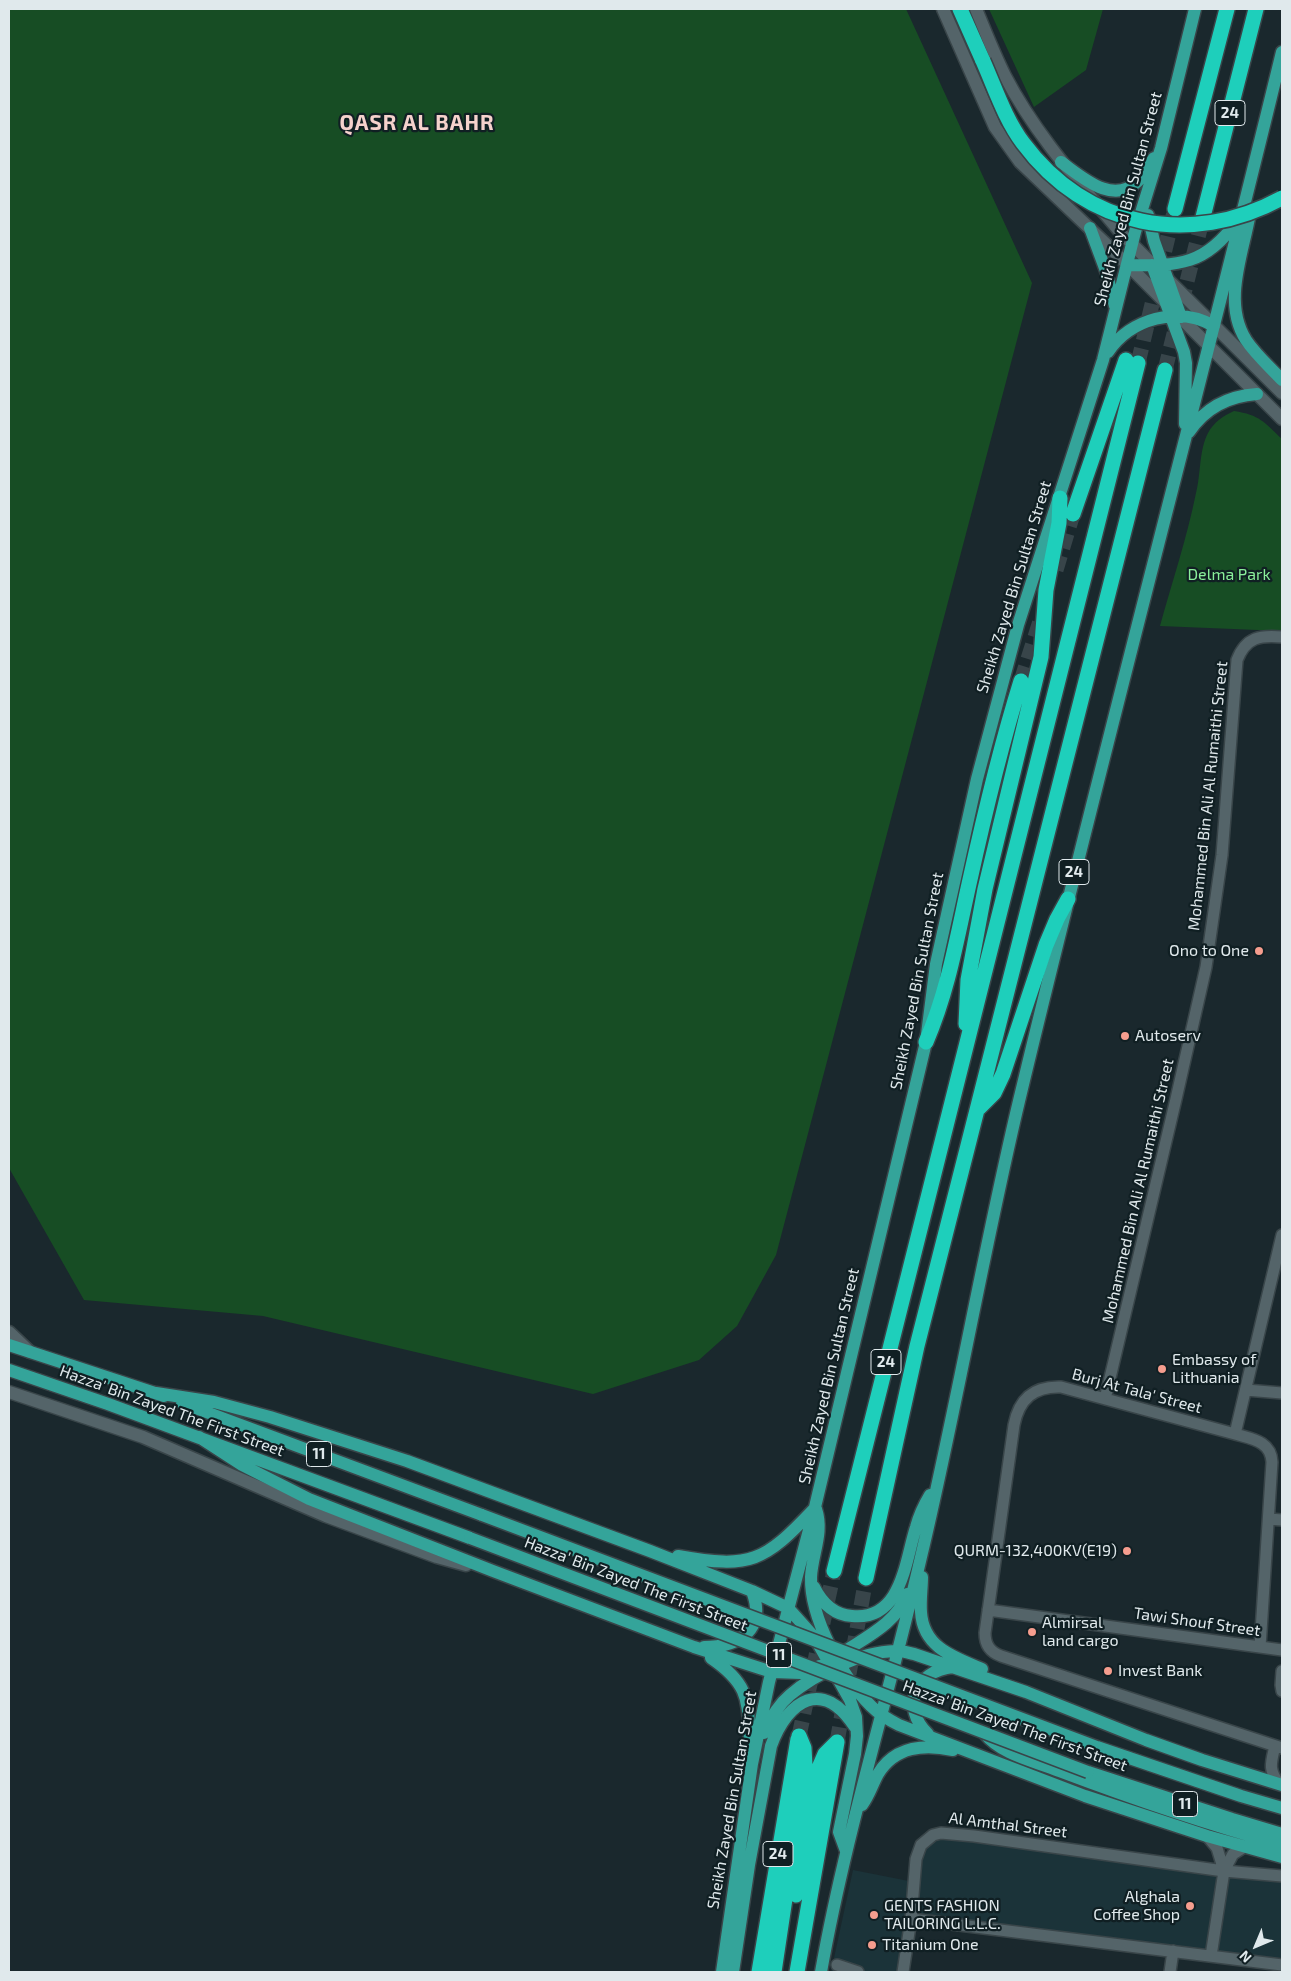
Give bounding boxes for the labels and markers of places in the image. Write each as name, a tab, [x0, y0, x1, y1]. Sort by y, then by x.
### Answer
place label: Ono to One	[1169, 941, 1249, 961]
marker: Ono to One	[1253, 945, 1265, 957]
place label: Autoserv	[1135, 1026, 1201, 1046]
marker: Autoserv	[1119, 1030, 1131, 1042]
place label: Embassy of Lithuania	[1172, 1350, 1256, 1388]
marker: Embassy of Lithuania	[1156, 1363, 1168, 1375]
place label: QURM-132,400KV(E19)	[954, 1541, 1117, 1561]
marker: QURM-132,400KV(E19)	[1121, 1545, 1133, 1557]
place label: Almirsal land cargo	[1042, 1613, 1118, 1651]
marker: Almirsal land cargo	[1026, 1626, 1038, 1638]
place label: Invest Bank	[1118, 1661, 1202, 1681]
marker: Invest Bank	[1102, 1665, 1114, 1677]
place label: Alghala Coffee Shop	[1093, 1887, 1180, 1925]
place label: GENTS FASHION TAILORING L.L.C.	[884, 1896, 1001, 1934]
marker: Alghala Coffee Shop	[1184, 1900, 1196, 1912]
marker: GENTS FASHION TAILORING L.L.C.	[868, 1909, 880, 1921]
place label: Titanium One	[882, 1935, 979, 1955]
marker: Titanium One	[866, 1939, 878, 1951]

